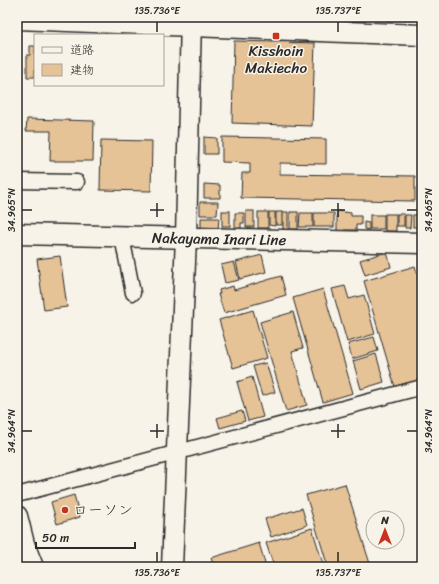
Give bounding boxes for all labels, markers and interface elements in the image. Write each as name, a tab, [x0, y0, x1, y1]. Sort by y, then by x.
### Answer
text: 135.736°E	[134, 2, 181, 20]
text: 135.737°E	[315, 2, 362, 20]
marker: Kisshoin Makiecho	[271, 31, 281, 41]
legend	[34, 34, 164, 86]
place label: Kisshoin Makiecho	[245, 38, 307, 81]
text: 道路	[70, 39, 94, 61]
text: 建物	[70, 59, 94, 81]
text: 34.965°N	[3, 188, 21, 232]
text: 34.965°N	[420, 188, 438, 232]
street label: Nakayama Inari Line	[152, 225, 287, 253]
text: 34.964°N	[3, 409, 21, 453]
text: 34.964°N	[420, 409, 438, 453]
place label: ローソン	[73, 497, 133, 523]
marker: ローソン	[60, 505, 70, 515]
north arrow	[365, 510, 405, 550]
text: N	[380, 511, 389, 530]
scale bar	[36, 524, 135, 550]
text: 50 m	[42, 527, 69, 549]
text: 135.736°E	[134, 564, 181, 582]
text: 135.737°E	[315, 564, 362, 582]

